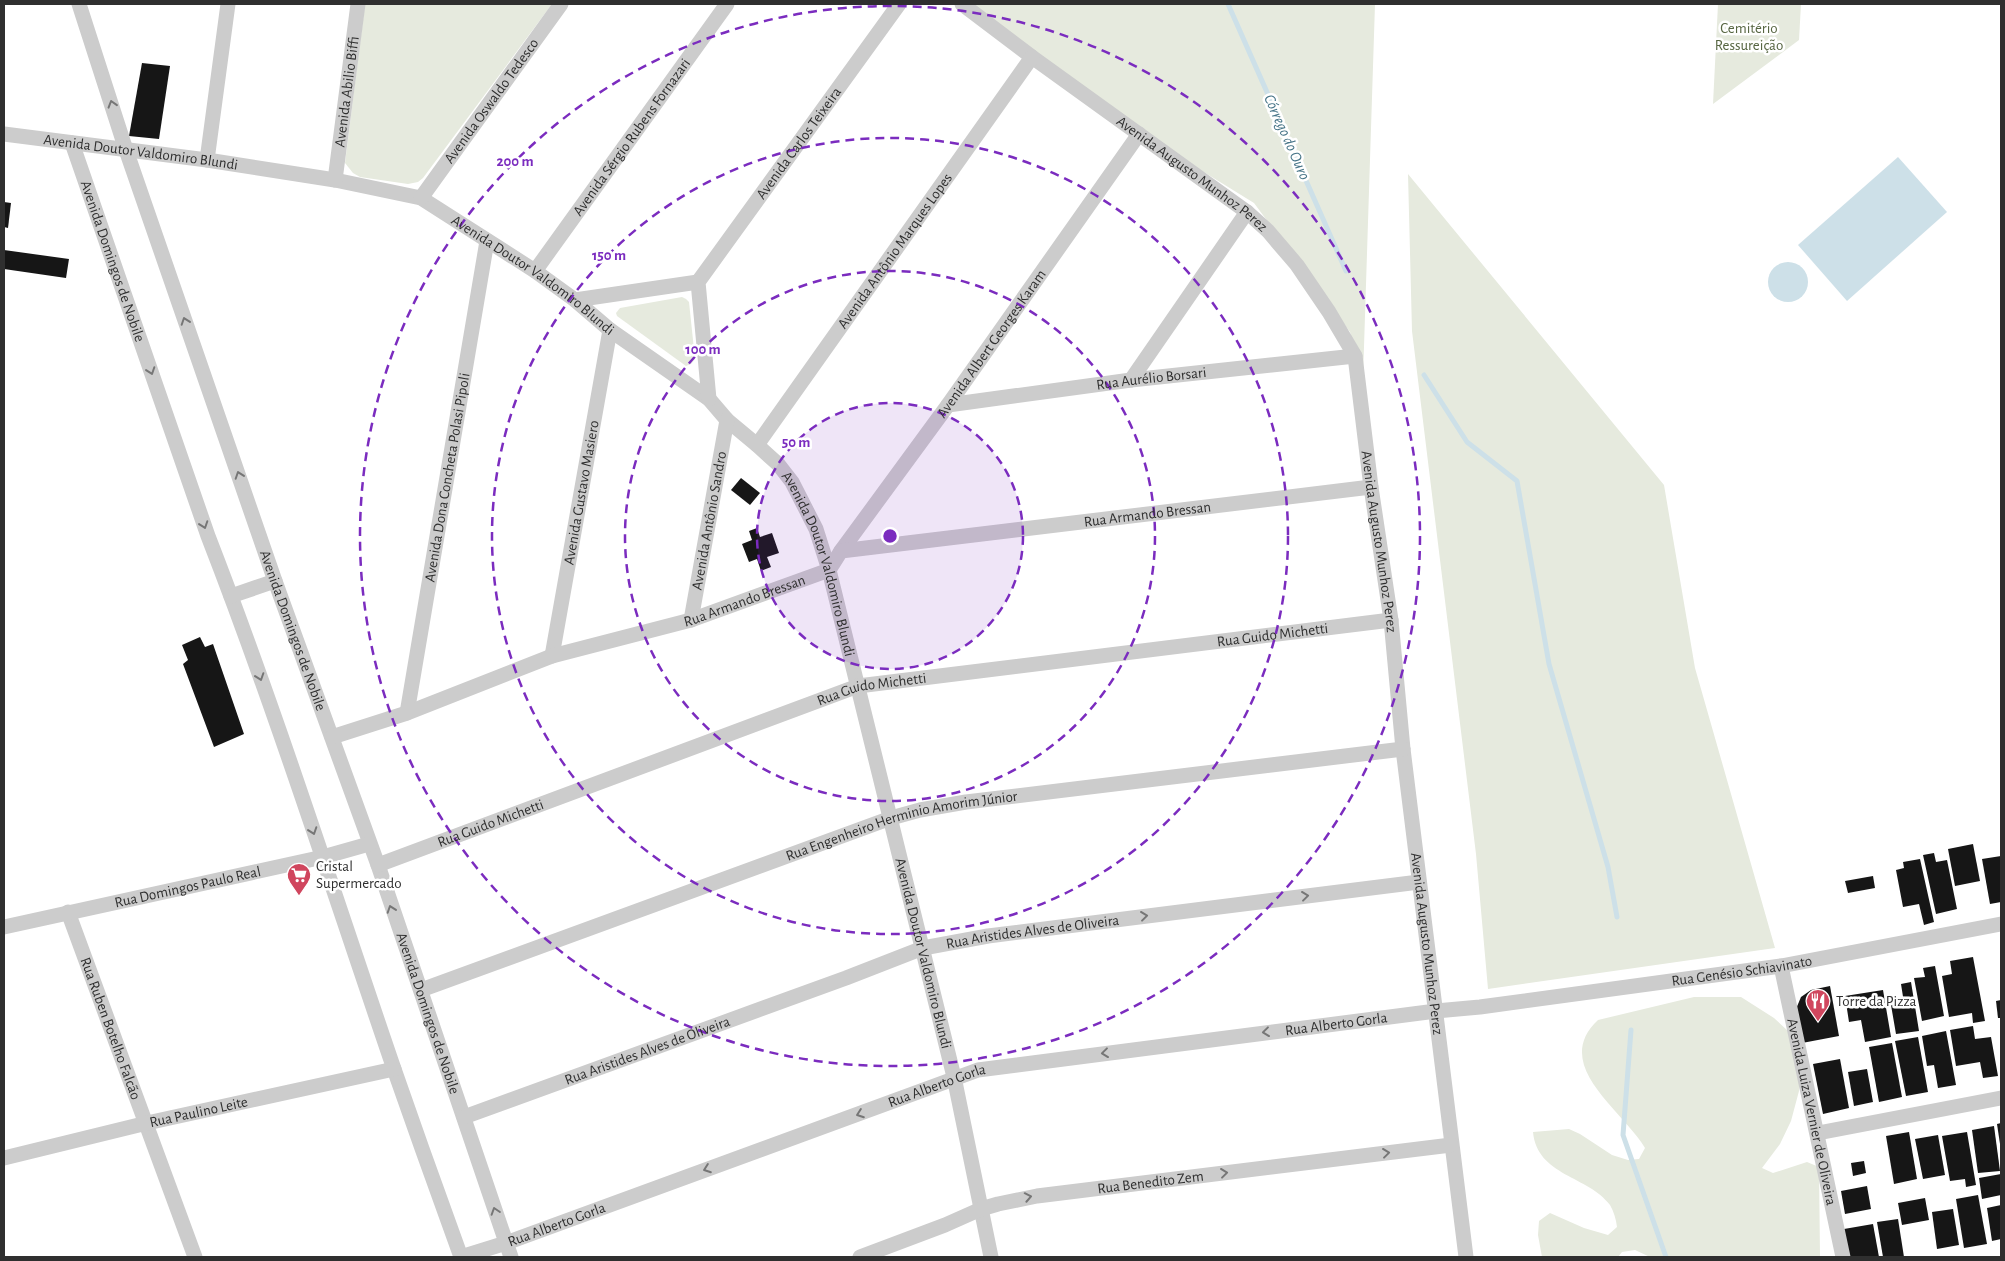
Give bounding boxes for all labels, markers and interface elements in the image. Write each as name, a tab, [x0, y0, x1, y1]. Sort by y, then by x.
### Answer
park label: Cemitério Ressureição	[1715, 21, 1783, 53]
street label: Avenida Abilio Biffi	[332, 35, 361, 148]
street label: Avenida Oswaldo Tedesco	[441, 35, 541, 166]
street label: Avenida Sérgio Rubens Fornazari	[570, 56, 693, 218]
street label: Avenida Carlos Teixeira	[753, 84, 844, 202]
water label: Córrego do Ouro	[1261, 92, 1313, 183]
one-way arrow	[107, 100, 117, 109]
street label: Avenida Augusto Munhoz Perez	[1114, 113, 1271, 234]
street label: Avenida Doutor Valdomiro Blundi	[43, 132, 239, 172]
text: 200 m	[496, 154, 534, 169]
street label: Avenida Antônio Marques Lopes	[835, 170, 955, 331]
street label: Avenida Domingos de Nobile	[78, 179, 148, 344]
street label: Avenida Doutor Valdomiro Blundi	[449, 212, 617, 338]
text: 150 m	[592, 248, 626, 263]
street label: Avenida Albert Georges Karam	[934, 267, 1048, 421]
one-way arrow	[181, 317, 191, 326]
text: 100 m	[685, 342, 721, 357]
street label: Rua Aurélio Borsari	[1095, 364, 1207, 392]
one-way arrow	[145, 366, 155, 375]
street label: Avenida Dona Concheta Polasi Pipoli	[422, 372, 472, 583]
street label: Avenida Gustavo Masiero	[561, 419, 601, 566]
text: 50 m	[782, 435, 810, 450]
street label: Avenida Antônio Sandro	[689, 450, 729, 591]
street label: Avenida Augusto Munhoz Perez	[1359, 450, 1400, 633]
street label: Avenida Doutor Valdomiro Blundi	[779, 468, 858, 658]
one-way arrow	[234, 471, 244, 479]
street label: Rua Armando Bressan	[1083, 499, 1212, 529]
one-way arrow	[198, 520, 208, 528]
centre of rings	[881, 527, 899, 545]
street label: Avenida Domingos de Nobile	[257, 548, 329, 713]
street label: Rua Armando Bressan	[682, 572, 807, 629]
street label: Rua Guido Michetti	[1216, 620, 1329, 649]
street label: Rua Guido Michetti	[815, 670, 927, 708]
one-way arrow	[254, 673, 264, 681]
street label: Rua Engenheiro Herminio Amorim Júnior	[784, 788, 1018, 863]
street label: Rua Guido Michetti	[435, 796, 546, 850]
one-way arrow	[307, 826, 317, 834]
street label: Avenida Augusto Munhoz Perez	[1408, 852, 1446, 1036]
street label: Avenida Doutor Valdomiro Blundi	[893, 856, 954, 1050]
place label: Cristal Supermercado	[316, 859, 402, 891]
supermarket icon: Cristal Supermercado	[286, 862, 312, 896]
street label: Rua Domingos Paulo Real	[113, 863, 262, 910]
one-way arrow	[1302, 891, 1310, 902]
one-way arrow	[387, 905, 397, 913]
street label: Rua Aristides Alves de Oliveira	[945, 912, 1120, 951]
one-way arrow	[1140, 912, 1148, 922]
street label: Avenida Domingos de Nobile	[394, 930, 463, 1096]
street label: Rua Genésio Schiavinato	[1670, 953, 1813, 988]
street label: Rua Ruben Botelho Falcão	[78, 955, 144, 1102]
restaurant icon: Torre da Pizza	[1805, 988, 1831, 1022]
place label: Torre da Pizza	[1836, 994, 1917, 1009]
street label: Rua Alberto Gorla	[1284, 1010, 1388, 1038]
street label: Rua Aristides Alves de Oliveira	[563, 1013, 732, 1087]
street label: Avenida Luiza Vernier de Oliveira	[1785, 1017, 1839, 1207]
one-way arrow	[1262, 1026, 1270, 1037]
one-way arrow	[1101, 1047, 1109, 1058]
street label: Rua Alberto Gorla	[886, 1062, 987, 1110]
street label: Rua Paulino Leite	[148, 1094, 249, 1130]
one-way arrow	[856, 1108, 864, 1118]
one-way arrow	[1382, 1148, 1390, 1159]
one-way arrow	[703, 1163, 712, 1173]
street label: Rua Benedito Zem	[1096, 1168, 1204, 1196]
one-way arrow	[1221, 1168, 1229, 1179]
one-way arrow	[1024, 1193, 1033, 1203]
street label: Rua Alberto Gorla	[506, 1200, 608, 1249]
one-way arrow	[491, 1207, 501, 1216]

